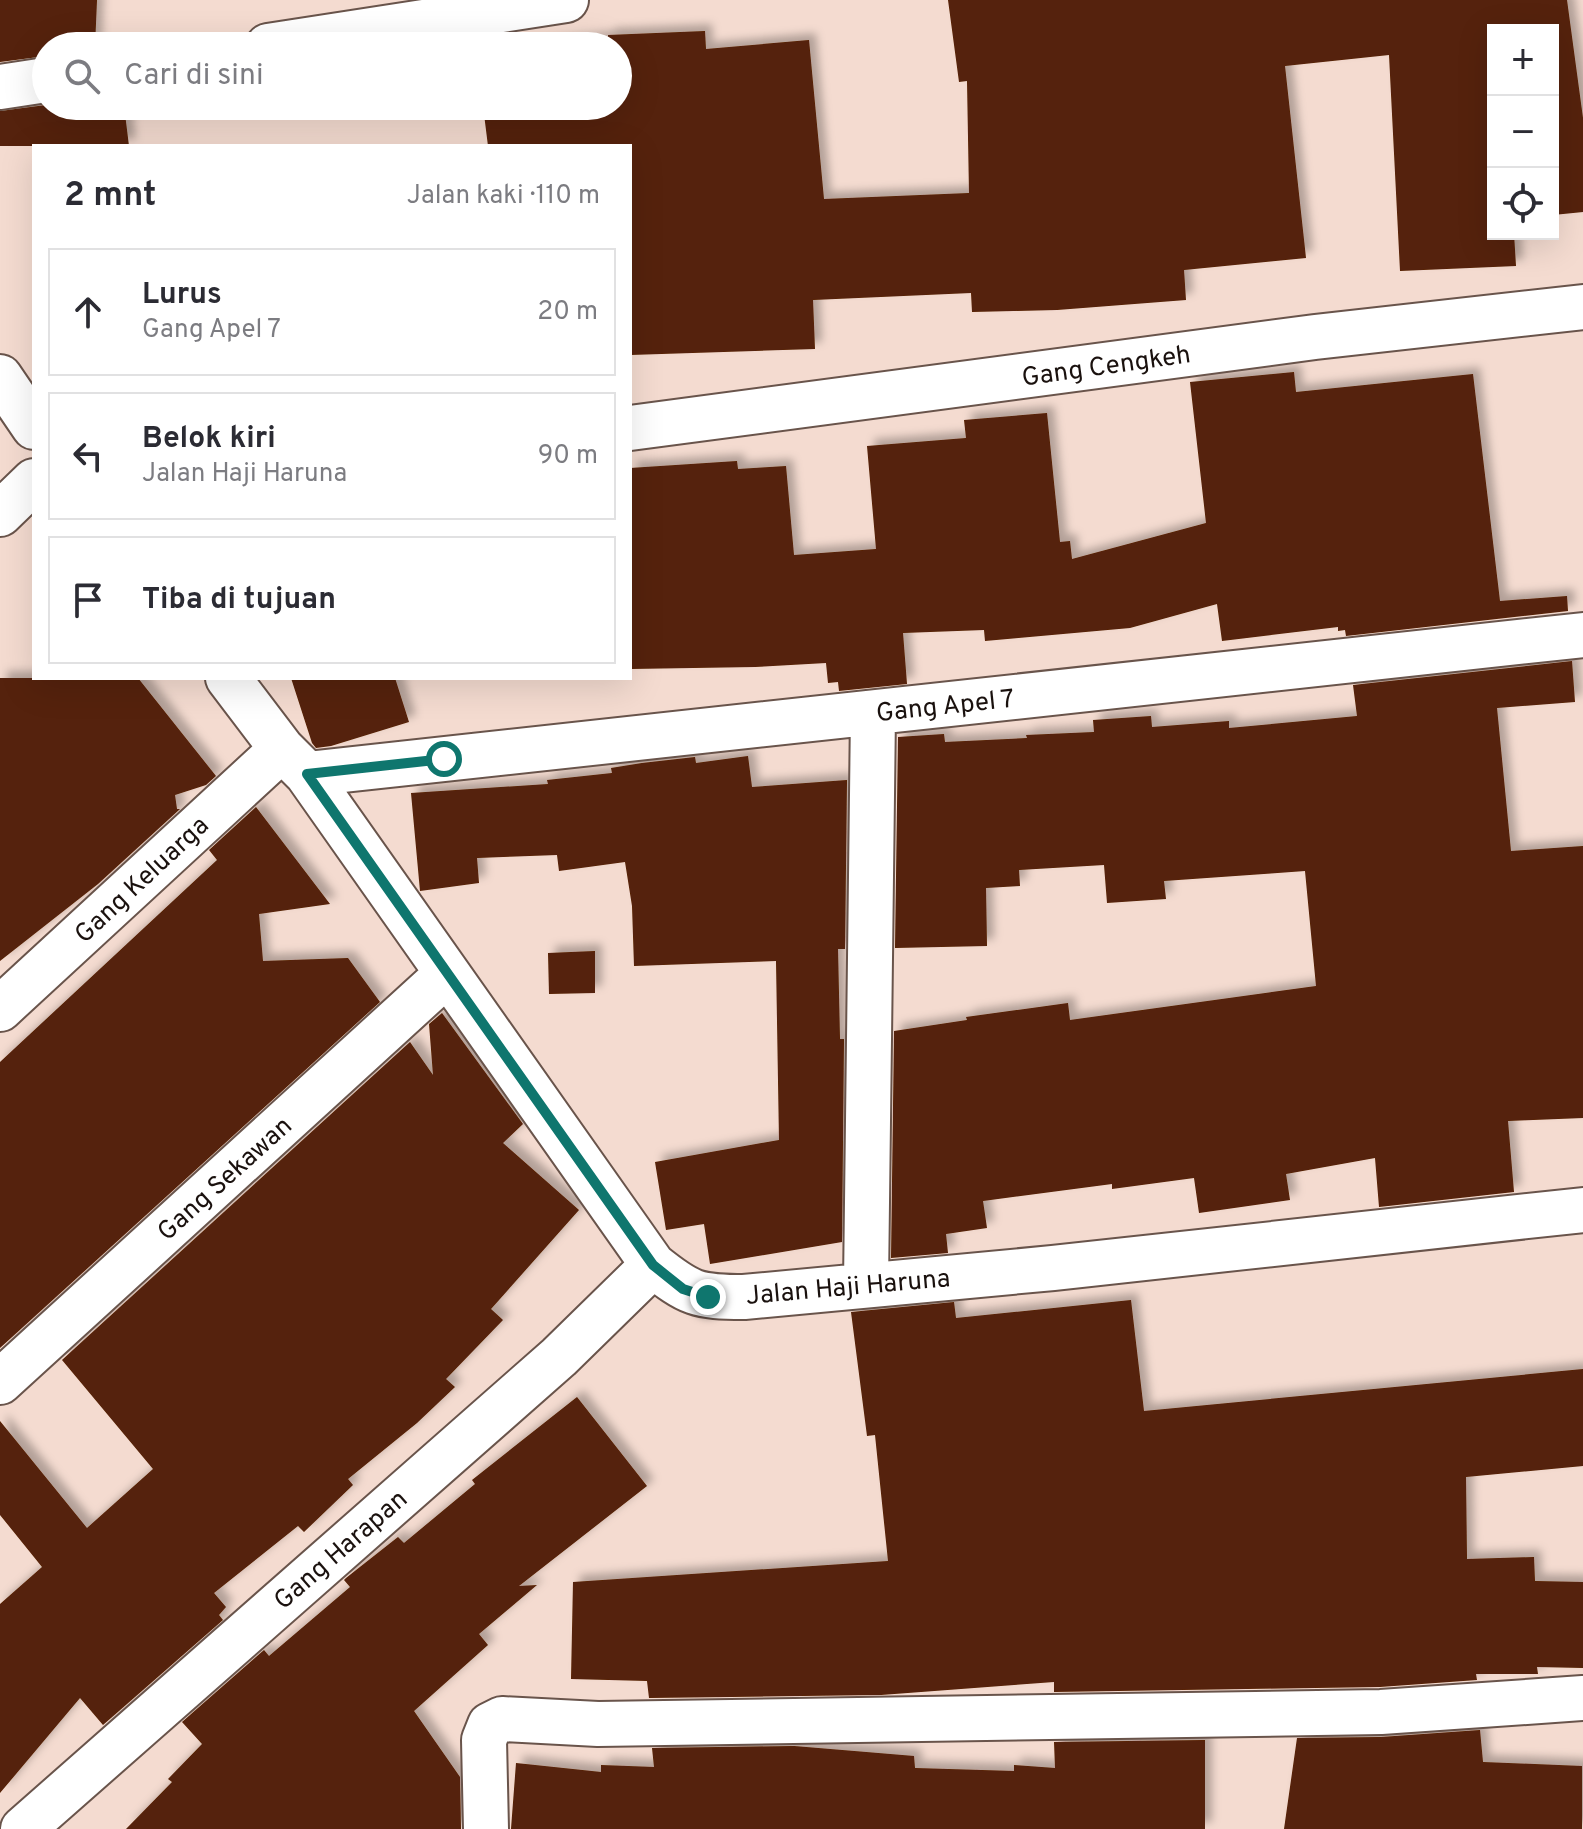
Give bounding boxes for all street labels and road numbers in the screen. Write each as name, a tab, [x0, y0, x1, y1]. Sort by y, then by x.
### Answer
street label: Gang Cengkeh	[1020, 339, 1193, 396]
street label: Gang Apel 7	[874, 684, 1016, 731]
street label: Gang Keluarga	[69, 810, 217, 951]
street label: Gang Sekawan	[151, 1111, 300, 1249]
street label: Jalan Haji Haruna	[745, 1263, 952, 1314]
street label: Gang Harapan	[268, 1484, 415, 1618]

